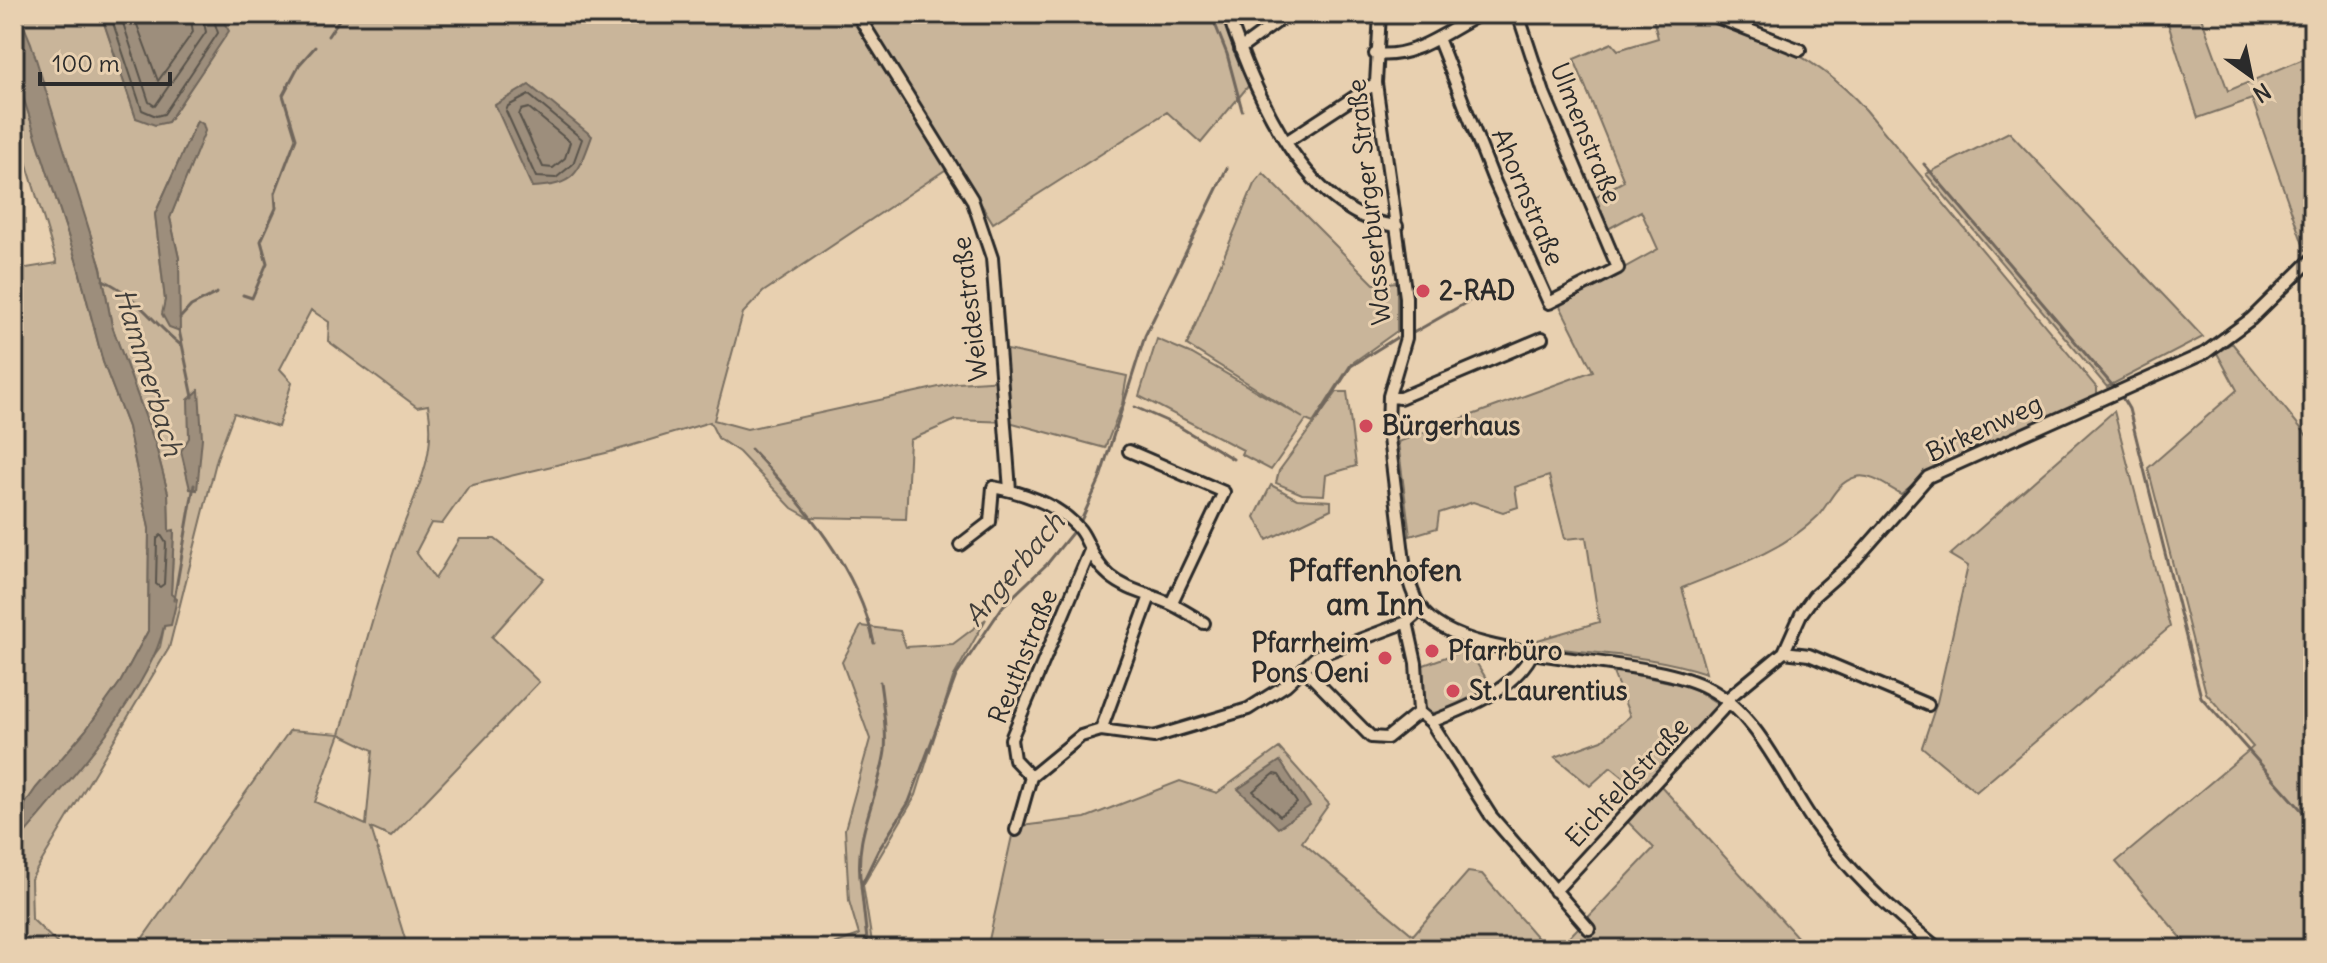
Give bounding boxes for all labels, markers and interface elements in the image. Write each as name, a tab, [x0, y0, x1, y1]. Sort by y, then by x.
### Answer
scale bar	[40, 36, 170, 86]
north arrow	[2211, 36, 2291, 116]
text: 100 m	[52, 48, 120, 78]
street label: Ulmenstraße	[1543, 57, 1630, 208]
street label: Wasserburger Straße	[1339, 77, 1398, 327]
text: N	[2248, 77, 2276, 109]
street label: Ahornstraße	[1485, 123, 1572, 270]
street label: Weidestraße	[944, 235, 995, 383]
place label: 2-RAD	[1439, 274, 1515, 307]
marker: 2-RAD	[1414, 282, 1432, 300]
water label: Hammerbach	[106, 284, 192, 461]
street label: Birkenweg	[1920, 386, 2047, 469]
place label: Bürgerhaus	[1382, 409, 1521, 442]
marker: Bürgerhaus	[1357, 417, 1375, 435]
water label: Angerbach	[956, 504, 1073, 633]
district label: Pfaffenhofen am Inn	[1288, 551, 1462, 623]
street label: Reuthstraße	[980, 583, 1065, 728]
place label: Pfarrheim Pons Oeni	[1251, 626, 1369, 689]
place label: Pfarrbüro	[1448, 634, 1562, 667]
marker: Pfarrbüro	[1423, 642, 1441, 660]
marker: Pfarrheim Pons Oeni	[1376, 649, 1394, 667]
place label: St. Laurentius	[1469, 674, 1628, 707]
marker: St. Laurentius	[1444, 682, 1462, 700]
street label: Eichfeldstraße	[1558, 710, 1695, 854]

